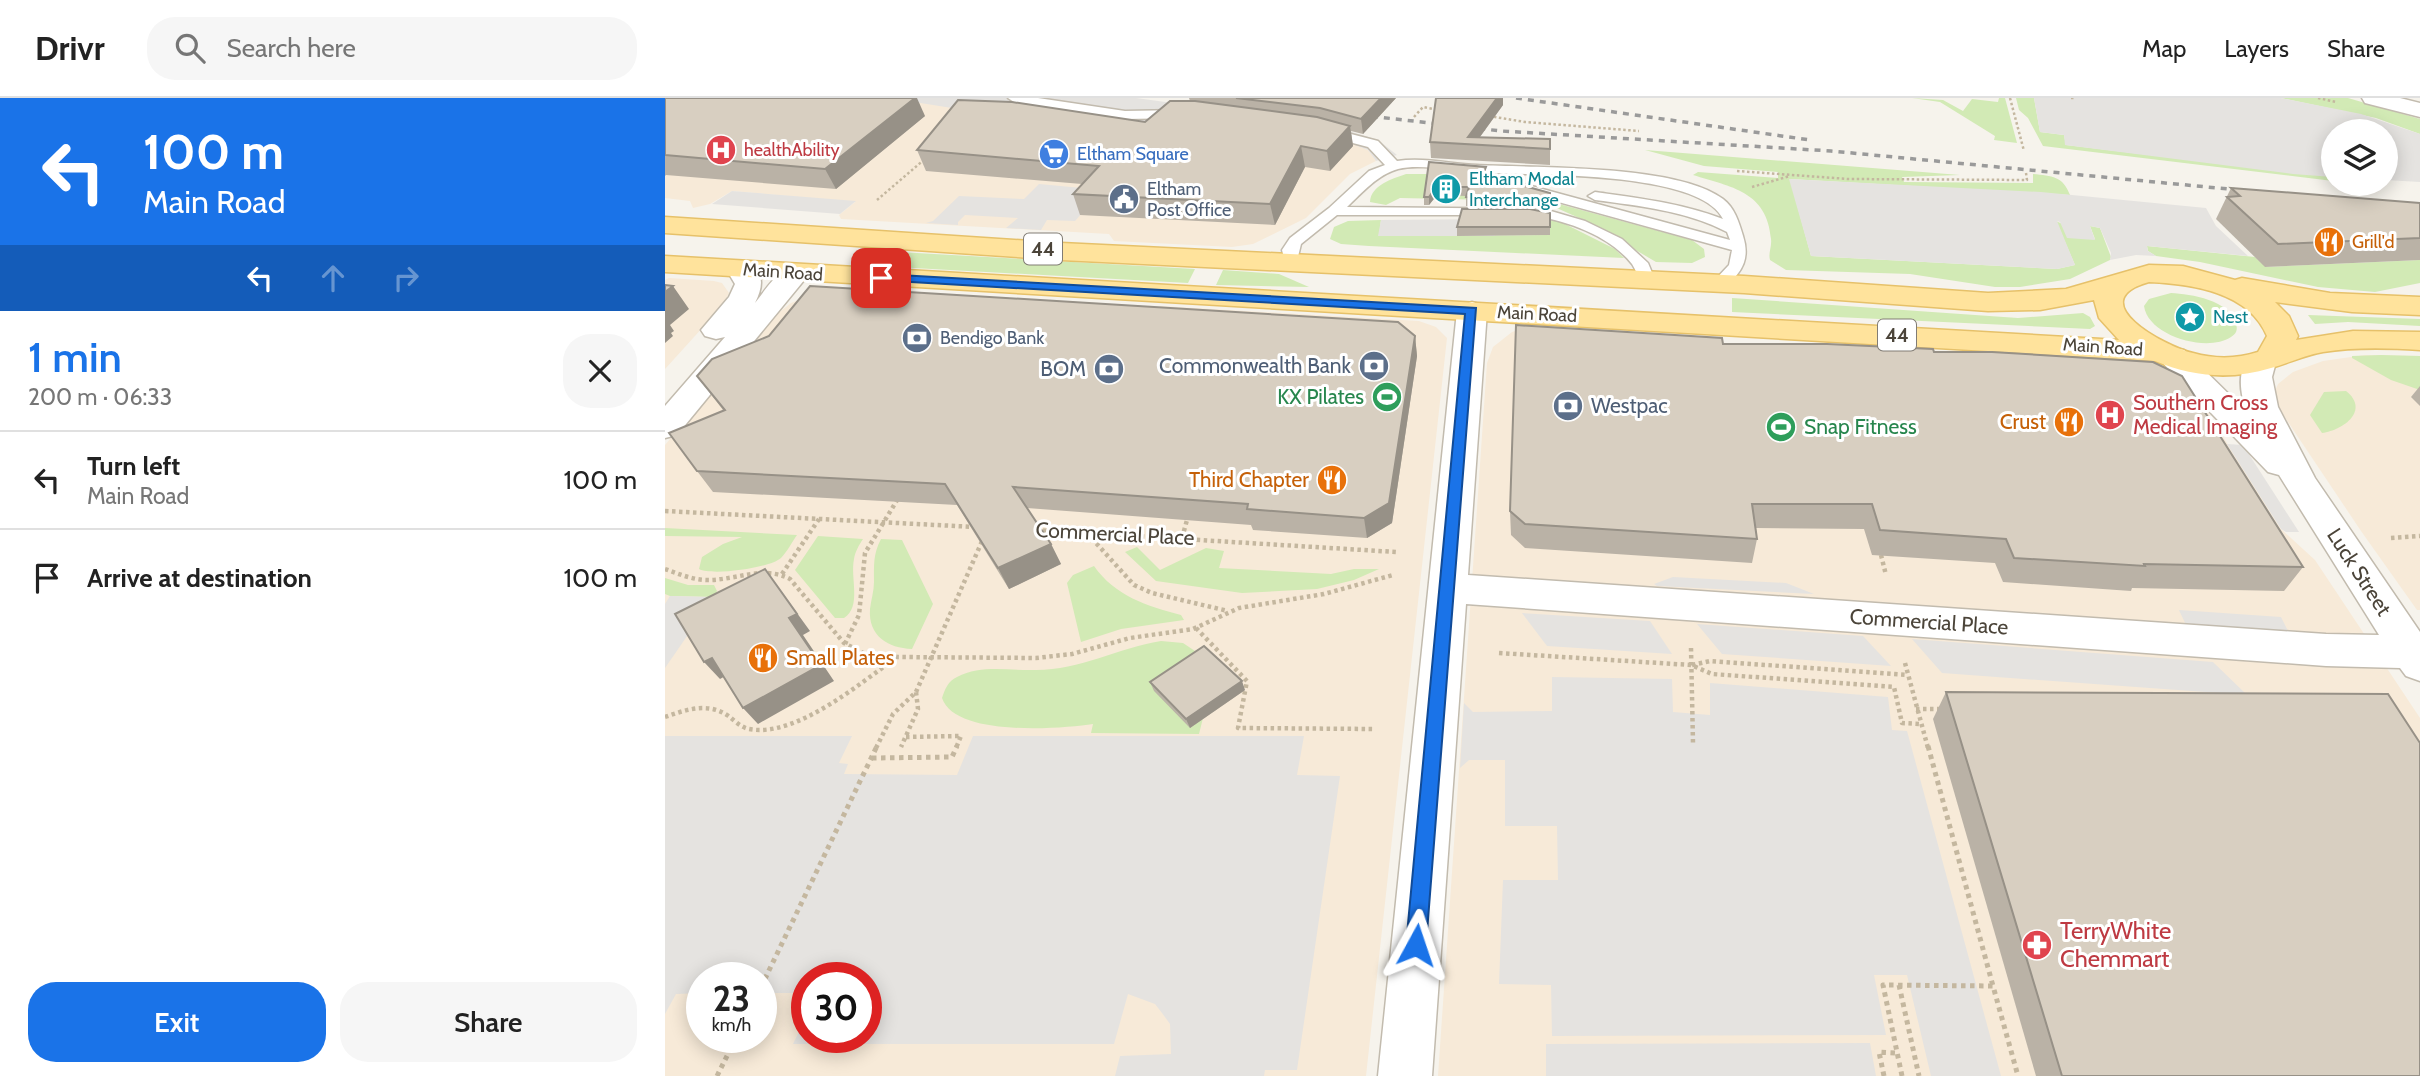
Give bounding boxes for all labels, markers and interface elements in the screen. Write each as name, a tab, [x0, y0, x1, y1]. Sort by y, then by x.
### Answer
search box	[147, 17, 637, 80]
text: Drivr	[35, 28, 105, 68]
icon: search	[171, 29, 209, 67]
text: Search here	[227, 32, 356, 64]
text: Map	[2142, 34, 2186, 63]
text: Layers	[2224, 34, 2289, 63]
text: Share	[2327, 34, 2385, 63]
map controls	[2321, 119, 2398, 196]
button: layers	[2321, 119, 2398, 196]
text: 100 m	[143, 122, 284, 181]
icon: left	[28, 126, 119, 217]
hospital icon: healthAbility	[704, 133, 738, 167]
supermarket icon: Eltham Square	[1037, 137, 1071, 171]
place label: healthAbility	[744, 139, 840, 161]
place label: Eltham Square	[1077, 143, 1189, 165]
place label: Eltham Modal Interchange	[1469, 168, 1575, 211]
building icon: Eltham Modal Interchange	[1429, 172, 1463, 206]
place label: Eltham Post Office	[1147, 178, 1231, 221]
text: Main Road	[143, 182, 285, 221]
public building icon: Eltham Post Office	[1107, 182, 1141, 216]
restaurant icon: Grill'd	[2312, 225, 2346, 259]
place label: Grill'd	[2352, 231, 2395, 253]
road number: 44	[1024, 234, 1062, 265]
pin	[851, 248, 911, 308]
street label: Main Road	[742, 258, 824, 286]
icon: left	[241, 259, 279, 297]
icon: ahead	[314, 259, 352, 297]
icon: right	[387, 259, 425, 297]
icon: arrive	[862, 259, 900, 297]
place icon: Nest	[2173, 300, 2207, 334]
street label: Main Road	[1496, 301, 1578, 327]
place label: Nest	[2213, 306, 2248, 328]
road number: 44	[1878, 319, 1916, 350]
bank icon: Bendigo Bank	[900, 321, 934, 355]
place label: Bendigo Bank	[940, 327, 1045, 349]
text: 1 min	[28, 331, 122, 383]
street label: Main Road	[2062, 333, 2144, 361]
button: close	[563, 334, 637, 408]
bank icon: Commonwealth Bank	[1357, 349, 1391, 383]
bank icon: BOM	[1092, 352, 1126, 386]
place label: Commonwealth Bank	[1159, 353, 1352, 378]
place label: BOM	[1040, 356, 1086, 381]
sports icon: KX Pilates	[1370, 380, 1404, 414]
text: 200 m · 06:33	[28, 383, 172, 411]
place label: KX Pilates	[1277, 384, 1364, 409]
bank icon: Westpac	[1551, 389, 1585, 423]
place label: Southern Cross Medical Imaging	[2133, 390, 2278, 439]
place label: Westpac	[1591, 393, 1668, 418]
hospital icon: Southern Cross Medical Imaging	[2093, 398, 2127, 432]
restaurant icon: Crust	[2052, 405, 2086, 439]
place label: Crust	[2000, 409, 2046, 434]
sports icon: Snap Fitness	[1764, 410, 1798, 444]
place label: Snap Fitness	[1804, 414, 1917, 439]
text: Turn left	[87, 450, 180, 482]
icon: left	[28, 461, 66, 499]
restaurant icon: Third Chapter	[1315, 463, 1349, 497]
text: 100 m	[564, 464, 637, 496]
place label: Third Chapter	[1189, 467, 1309, 492]
text: Main Road	[87, 482, 189, 510]
street label: Commercial Place	[1035, 517, 1195, 550]
street label: Luck Street	[2322, 523, 2397, 620]
icon: arrive	[28, 559, 66, 597]
text: Arrive at destination	[87, 562, 312, 594]
text: 100 m	[564, 562, 637, 594]
street label: Commercial Place	[1849, 603, 2009, 640]
restaurant icon: Small Plates	[746, 641, 780, 675]
place label: Small Plates	[786, 645, 895, 670]
position arrow	[1379, 908, 1453, 982]
place label: TerryWhite Chemmart	[2060, 916, 2171, 973]
pharmacy icon: TerryWhite Chemmart	[2020, 928, 2054, 962]
speed limit sign: 30	[791, 962, 882, 1053]
text: 23	[713, 977, 750, 1020]
button: Exit	[28, 982, 326, 1062]
button: Share	[340, 982, 637, 1062]
text: km/h	[712, 1014, 751, 1036]

